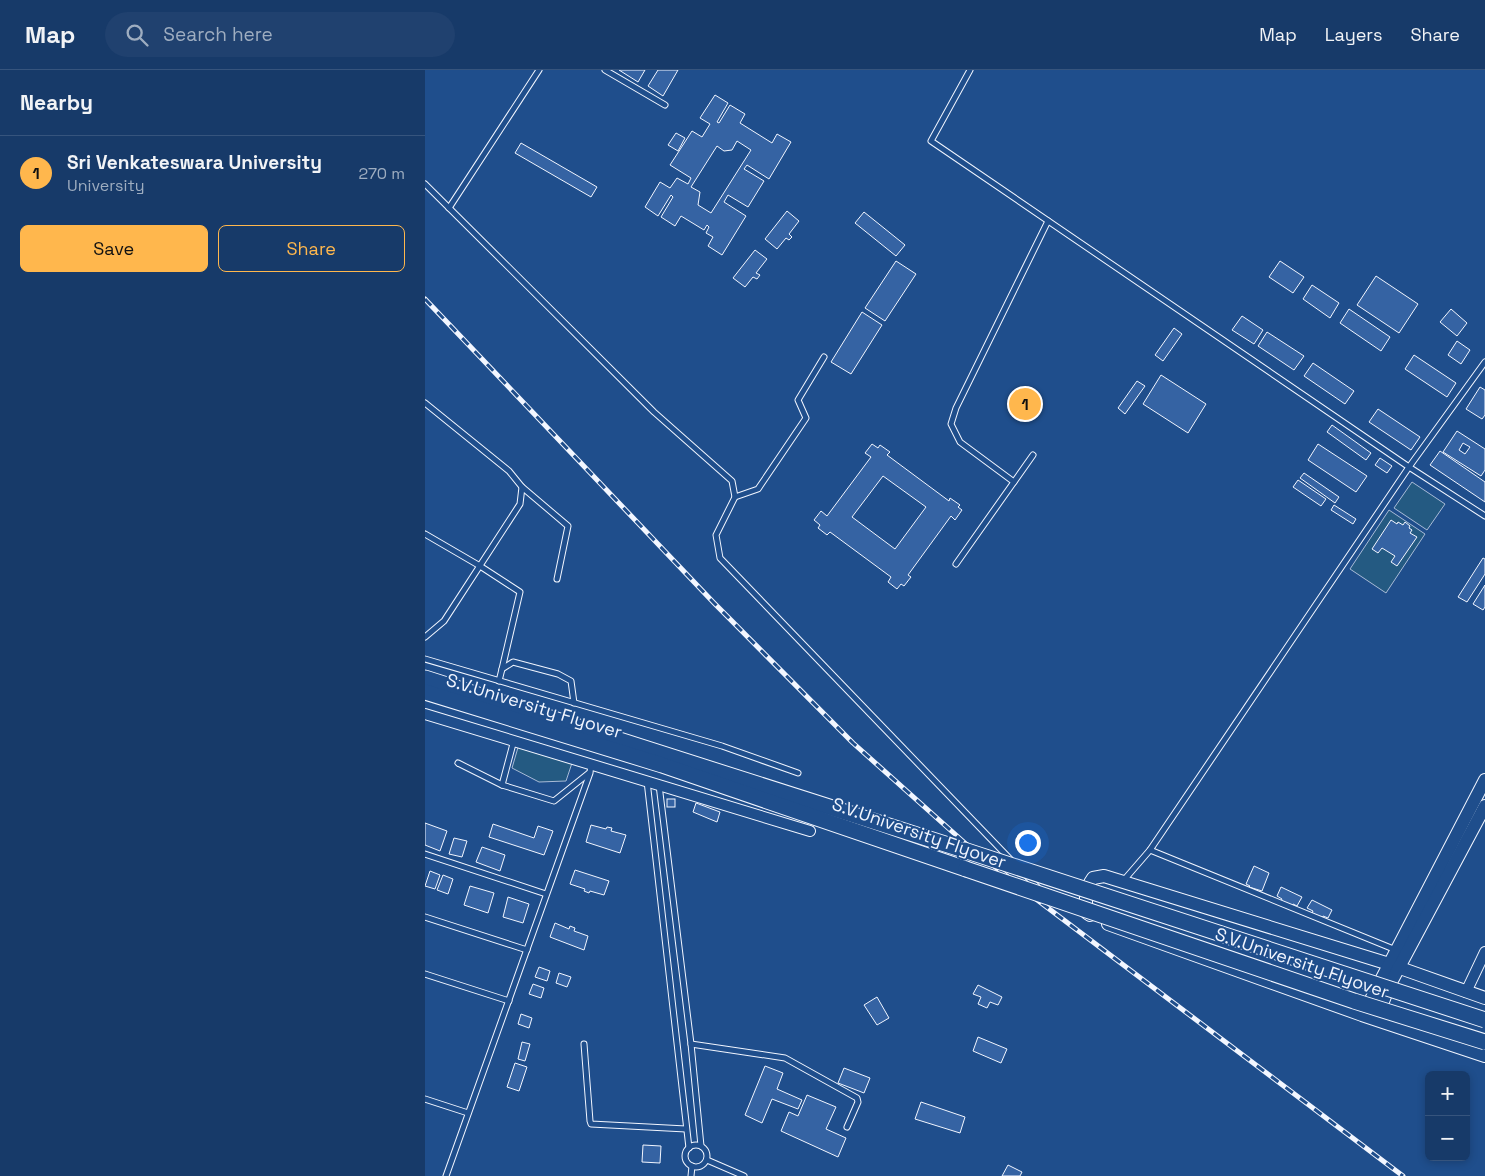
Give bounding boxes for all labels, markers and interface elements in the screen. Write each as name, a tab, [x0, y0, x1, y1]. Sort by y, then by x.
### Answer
search box	[105, 12, 455, 57]
text: Map	[25, 19, 75, 50]
icon: search	[123, 21, 151, 49]
text: Search here	[163, 22, 273, 47]
text: Map	[1259, 23, 1297, 46]
text: Layers	[1325, 23, 1382, 46]
text: Share	[1410, 23, 1460, 46]
text: Nearby	[20, 89, 93, 116]
text: Sri Venkateswara University	[67, 150, 322, 175]
text: 1	[32, 163, 40, 184]
text: 270 m	[358, 163, 405, 184]
text: University	[67, 175, 145, 196]
button: Save	[20, 225, 208, 272]
button: Share	[218, 225, 405, 272]
pin: 1	[1009, 385, 1041, 423]
street label: S.V.University Flyover	[443, 668, 625, 743]
street label: S.V.University Flyover	[829, 792, 1009, 873]
your location	[1015, 830, 1041, 856]
street label: S.V.University Flyover	[1212, 922, 1392, 1003]
map controls	[1425, 1071, 1470, 1161]
button: +	[1425, 1071, 1470, 1116]
button: −	[1425, 1116, 1470, 1161]

